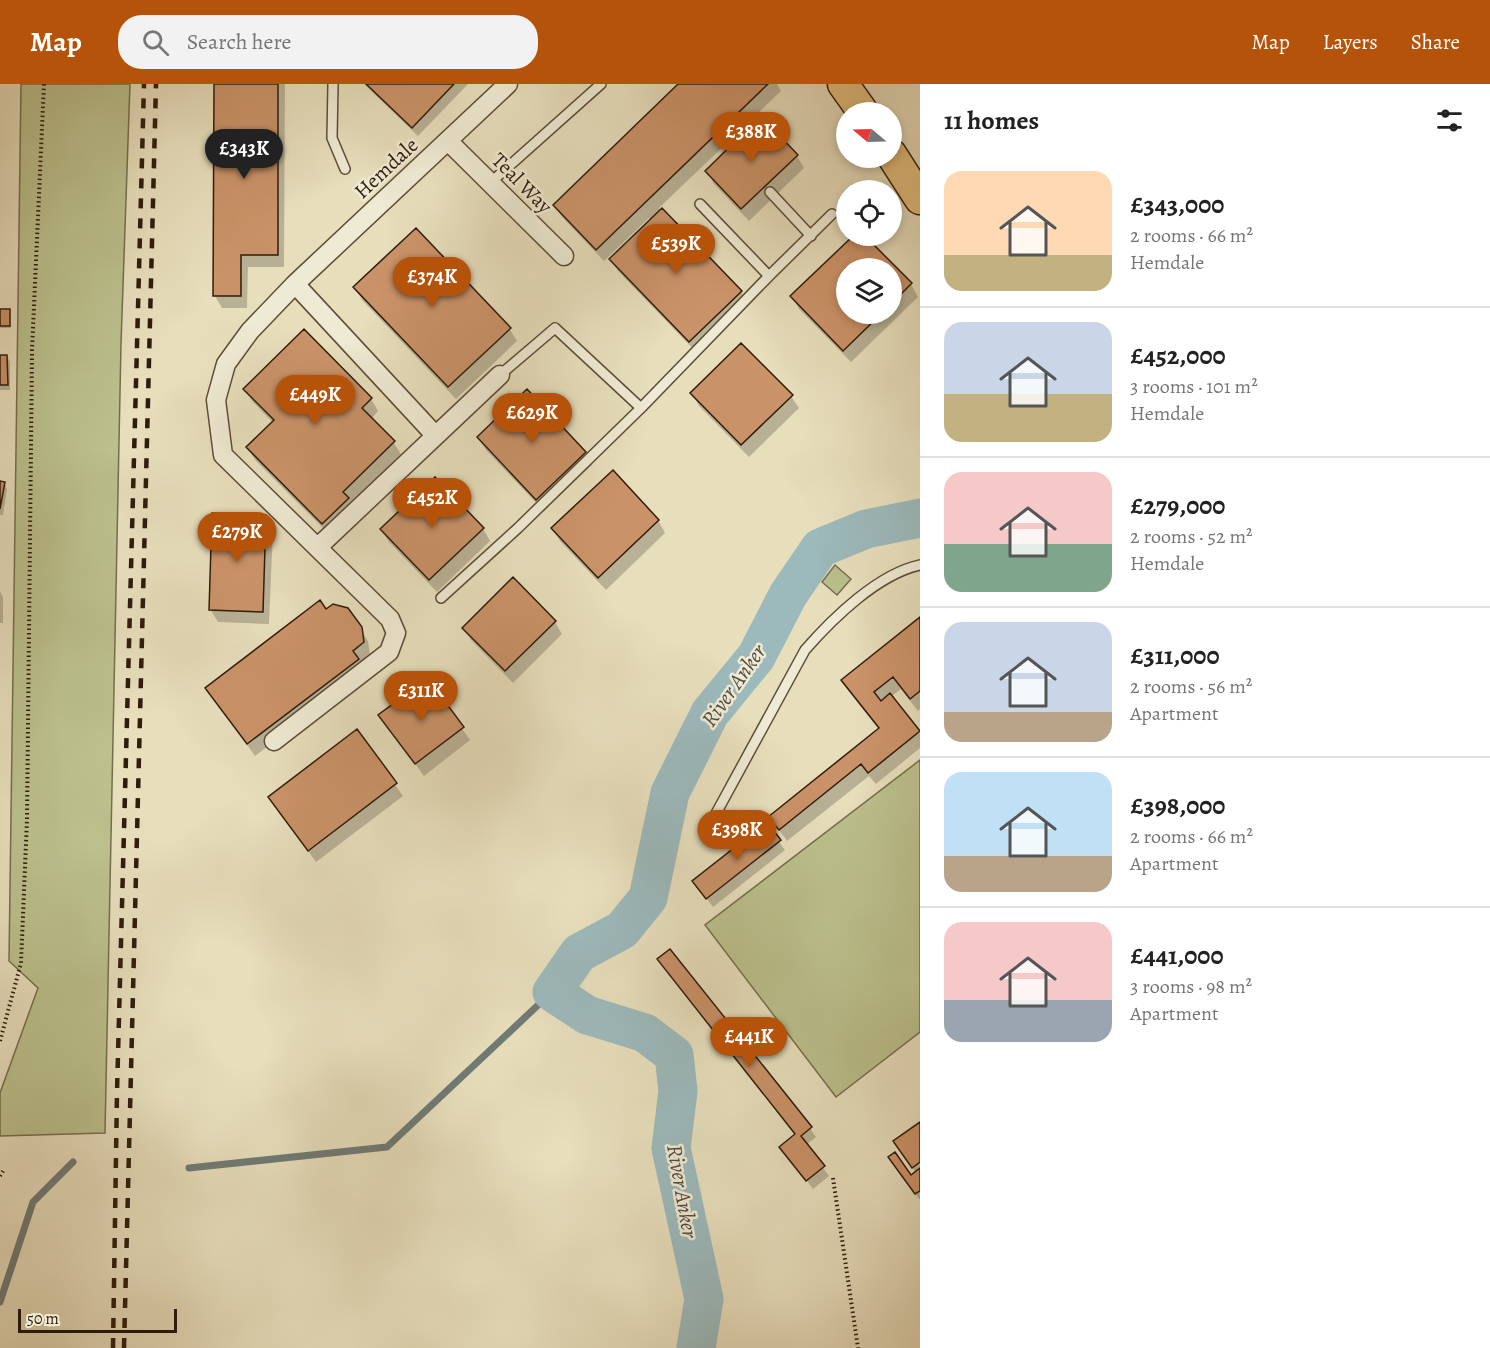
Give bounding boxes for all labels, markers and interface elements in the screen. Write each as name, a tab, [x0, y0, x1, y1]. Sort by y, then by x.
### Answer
search box	[118, 15, 538, 69]
text: Map	[30, 23, 82, 61]
icon: search	[139, 26, 172, 59]
text: Search here	[187, 27, 291, 57]
text: Map	[1251, 28, 1290, 56]
text: Layers	[1323, 28, 1378, 56]
text: Share	[1411, 28, 1460, 56]
north arrow	[836, 102, 902, 168]
map controls	[836, 102, 902, 324]
text: 11 homes	[944, 103, 1039, 138]
icon: filters	[1433, 104, 1466, 137]
pin: £388K	[709, 112, 793, 163]
text: £388K	[725, 118, 777, 145]
pin: £343K	[202, 129, 286, 180]
street label: Hemdale	[348, 131, 424, 205]
text: £343K	[219, 135, 269, 162]
street label: Teal Way	[485, 146, 559, 220]
button: locate	[836, 180, 902, 246]
text: £343,000	[1130, 187, 1224, 222]
icon: home	[992, 195, 1064, 267]
text: 2 rooms · 66 m²	[1130, 222, 1253, 249]
pin: £539K	[634, 224, 718, 275]
text: £539K	[651, 230, 701, 257]
text: Hemdale	[1130, 249, 1204, 276]
pin: £374K	[390, 257, 474, 308]
button: layers	[836, 258, 902, 324]
text: £374K	[407, 263, 457, 290]
text: £452,000	[1130, 338, 1226, 373]
icon: home	[992, 346, 1064, 418]
text: 3 rooms · 101 m²	[1130, 373, 1258, 400]
pin: £449K	[273, 375, 357, 426]
text: £449K	[289, 381, 341, 408]
pin: £629K	[490, 393, 574, 444]
text: £629K	[506, 399, 558, 426]
text: Hemdale	[1130, 400, 1204, 427]
pin: £452K	[390, 478, 474, 529]
text: £452K	[406, 484, 458, 511]
text: £279,000	[1130, 488, 1225, 523]
icon: home	[992, 496, 1064, 568]
pin: £279K	[195, 512, 279, 563]
text: £279K	[212, 518, 262, 545]
text: 2 rooms · 52 m²	[1130, 523, 1253, 550]
text: Hemdale	[1130, 550, 1204, 577]
water label: River Anker	[695, 637, 774, 733]
text: £311,000	[1130, 638, 1220, 673]
icon: home	[992, 646, 1064, 718]
pin: £311K	[379, 671, 463, 722]
text: 2 rooms · 56 m²	[1130, 673, 1252, 700]
text: £311K	[398, 677, 444, 704]
text: Apartment	[1130, 700, 1219, 727]
text: £398,000	[1130, 788, 1225, 823]
icon: home	[992, 796, 1064, 868]
pin: £398K	[695, 810, 779, 861]
text: £398K	[712, 816, 762, 843]
text: 2 rooms · 66 m²	[1130, 823, 1253, 850]
text: Apartment	[1130, 850, 1219, 877]
text: £441,000	[1130, 938, 1223, 973]
icon: home	[992, 946, 1064, 1018]
text: 3 rooms · 98 m²	[1130, 973, 1252, 1000]
text: Apartment	[1130, 1000, 1219, 1027]
pin: £441K	[707, 1017, 791, 1068]
text: £441K	[724, 1023, 774, 1050]
water label: River Anker	[659, 1142, 705, 1242]
scale bar	[18, 1306, 177, 1334]
text: 50 m	[27, 1308, 59, 1330]

